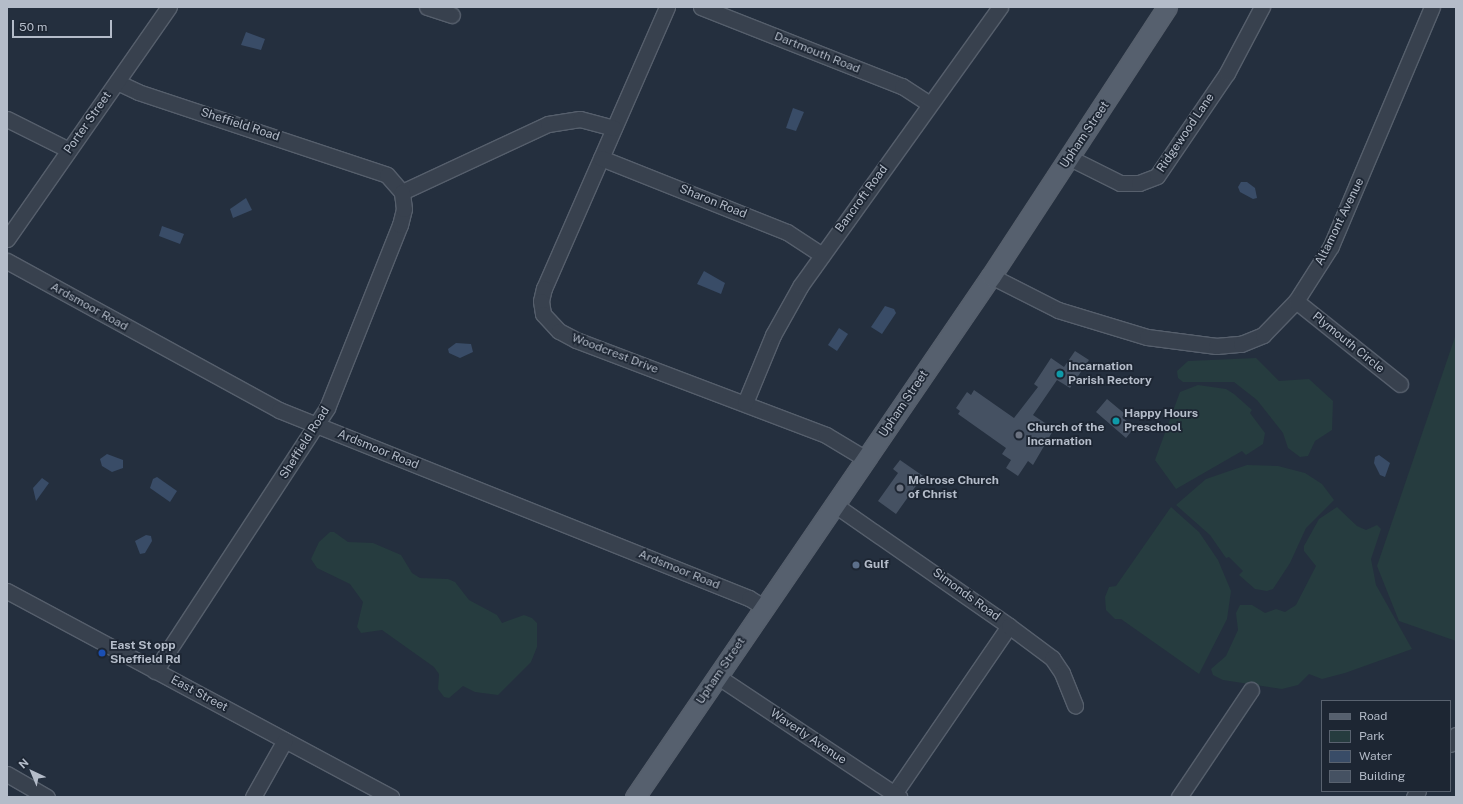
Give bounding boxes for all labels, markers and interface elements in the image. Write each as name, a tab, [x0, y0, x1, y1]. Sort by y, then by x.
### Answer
scale bar	[14, 12, 114, 38]
text: 50 m	[19, 20, 47, 34]
street label: Dartmouth Road	[772, 29, 862, 77]
street label: Porter Street	[61, 89, 115, 157]
street label: Ridgewood Lane	[1154, 91, 1218, 175]
street label: Upham Street	[1057, 99, 1113, 171]
street label: Sheffield Road	[199, 105, 281, 145]
street label: Bancroft Road	[833, 163, 891, 235]
street label: Altamont Avenue	[1313, 176, 1367, 268]
street label: Sharon Road	[677, 182, 749, 222]
street label: Ardsmoor Road	[48, 280, 130, 334]
street label: Plymouth Circle	[1309, 310, 1387, 376]
street label: Woodcrest Drive	[570, 331, 660, 377]
place label: Incarnation Parish Rectory	[1068, 360, 1152, 388]
street label: Upham Street	[876, 368, 932, 440]
marker: Incarnation Parish Rectory	[1055, 369, 1065, 379]
street label: Sheffield Road	[277, 404, 333, 482]
place label: Happy Hours Preschool	[1124, 407, 1198, 435]
marker: Happy Hours Preschool	[1111, 416, 1121, 426]
place label: Church of the Incarnation	[1027, 421, 1104, 449]
street label: Ardsmoor Road	[335, 427, 421, 473]
marker: Church of the Incarnation	[1014, 430, 1024, 440]
place label: Melrose Church of Christ	[908, 474, 999, 502]
marker: Melrose Church of Christ	[895, 483, 905, 493]
street label: Ardsmoor Road	[636, 547, 722, 593]
place label: Gulf	[864, 558, 889, 572]
marker: Gulf	[851, 560, 861, 570]
street label: Simonds Road	[930, 566, 1002, 624]
street label: Upham Street	[693, 635, 749, 707]
place label: East St opp Sheffield Rd	[110, 639, 181, 667]
marker: East St opp Sheffield Rd	[97, 648, 107, 658]
street label: East Street	[168, 673, 230, 715]
legend	[1321, 700, 1451, 792]
street label: Waverly Avenue	[767, 706, 849, 768]
text: Road	[1359, 709, 1387, 723]
text: Park	[1359, 729, 1385, 743]
text: Water	[1359, 749, 1392, 763]
north arrow	[12, 752, 52, 792]
text: N	[16, 756, 31, 771]
text: Building	[1359, 769, 1405, 783]

